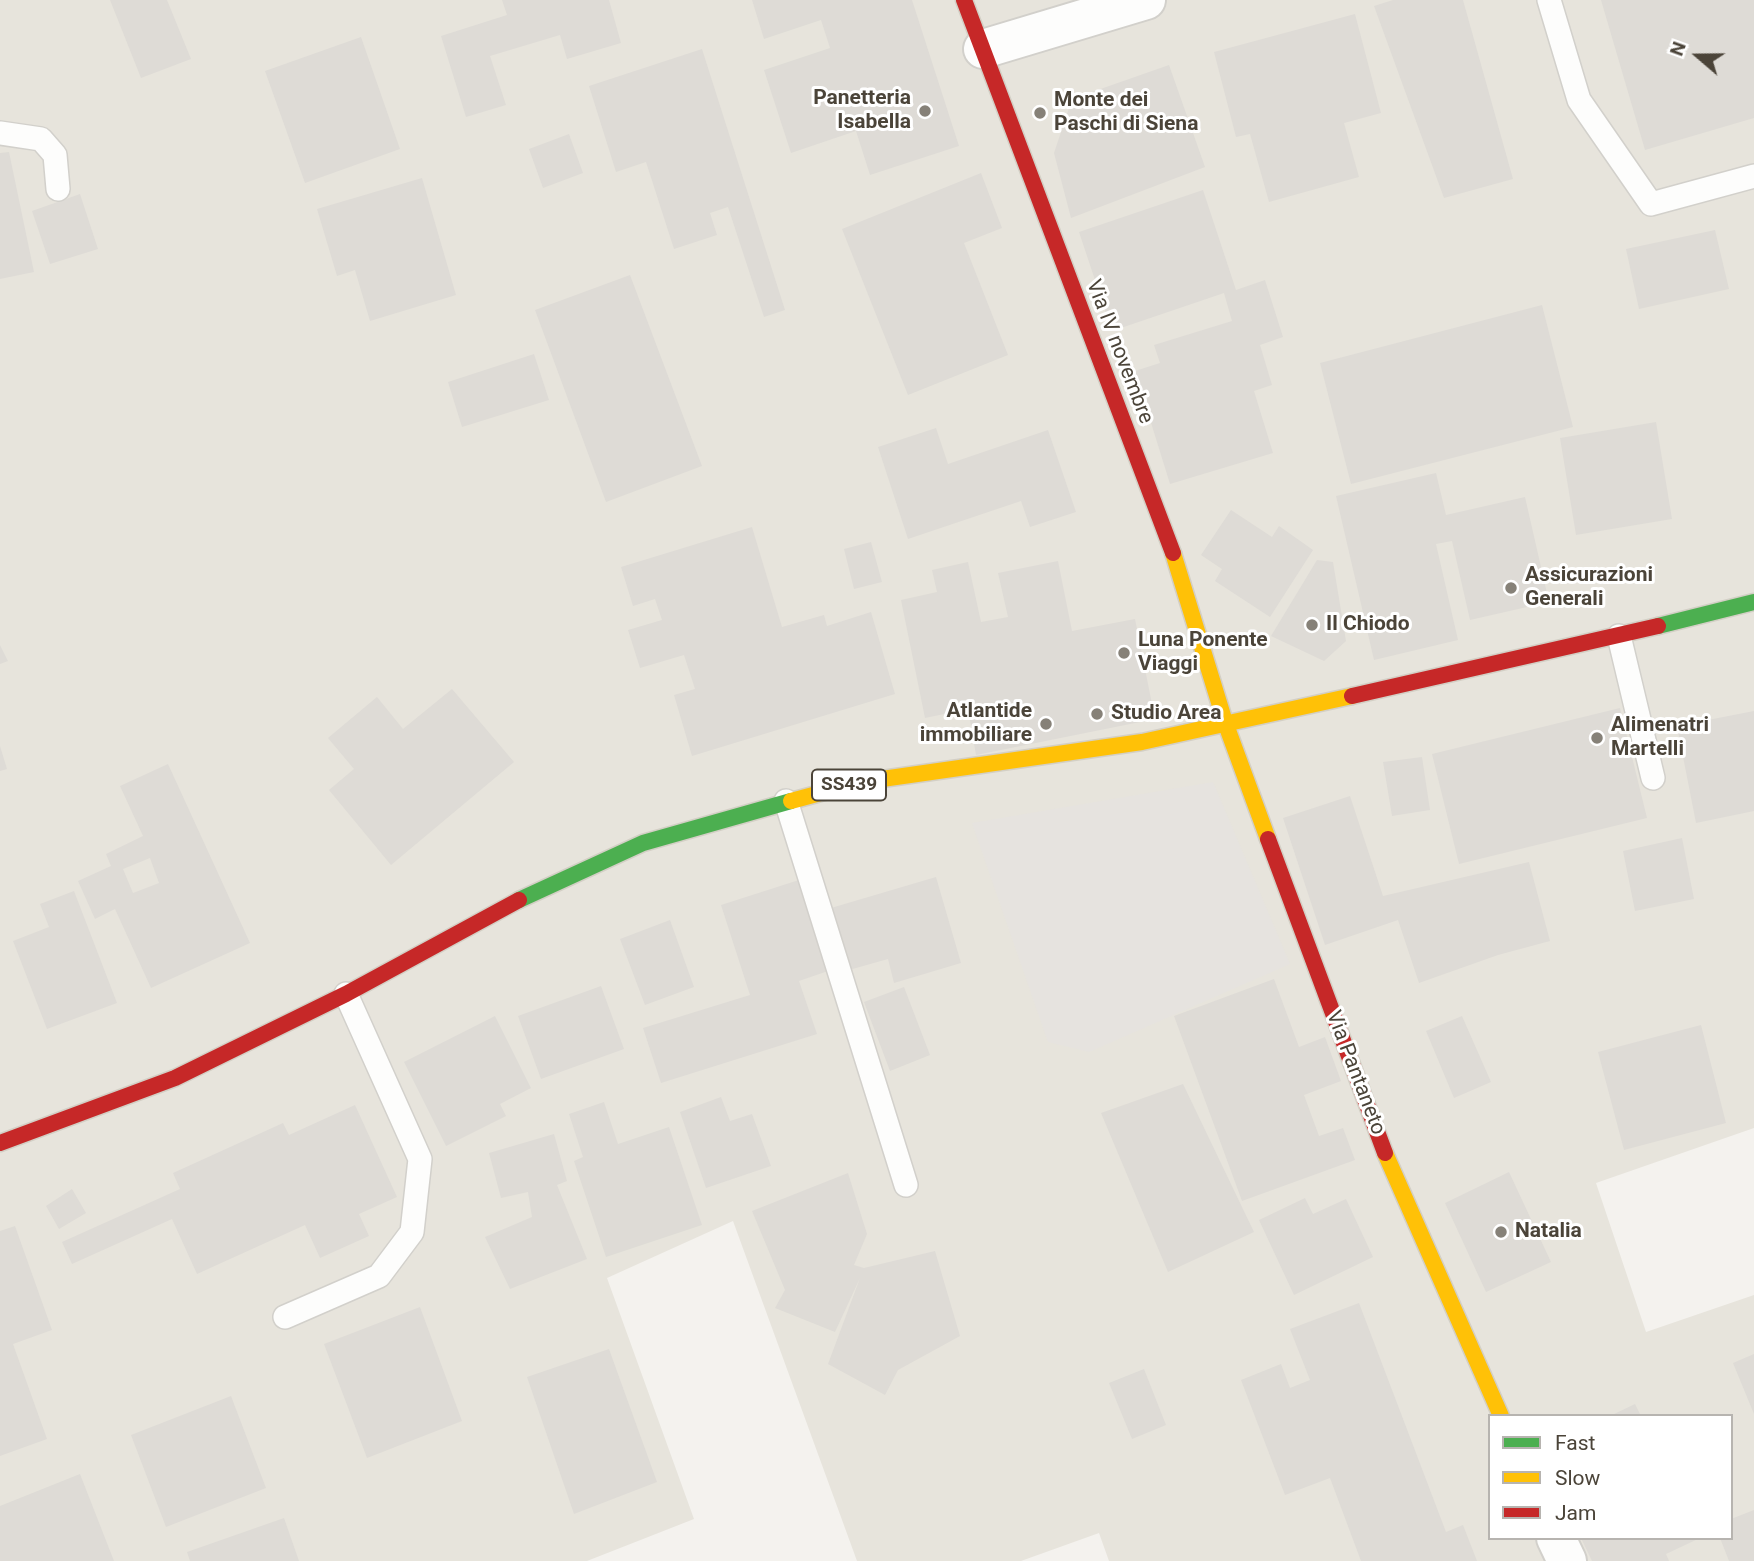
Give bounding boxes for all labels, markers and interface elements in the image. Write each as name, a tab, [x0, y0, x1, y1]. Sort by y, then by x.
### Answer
north arrow	[1663, 21, 1733, 91]
text: N	[1665, 38, 1691, 59]
place label: Panetteria Isabella	[813, 86, 911, 136]
place label: Monte dei Paschi di Siena	[1054, 88, 1198, 138]
marker: Panetteria Isabella	[917, 103, 933, 119]
marker: Monte dei Paschi di Siena	[1032, 105, 1048, 121]
street label: Via IV novembre	[1080, 276, 1158, 428]
place label: Assicurazioni Generali	[1525, 563, 1653, 613]
marker: Assicurazioni Generali	[1503, 580, 1519, 596]
place label: Il Chiodo	[1326, 612, 1410, 638]
marker: Il Chiodo	[1304, 617, 1320, 633]
place label: Luna Ponente Viaggi	[1138, 628, 1268, 678]
marker: Luna Ponente Viaggi	[1116, 645, 1132, 661]
place label: Atlantide immobiliare	[920, 699, 1032, 749]
place label: Studio Area	[1111, 701, 1221, 727]
marker: Studio Area	[1089, 706, 1105, 722]
place label: Alimenatri Martelli	[1611, 713, 1709, 763]
marker: Atlantide immobiliare	[1038, 716, 1054, 732]
marker: Alimenatri Martelli	[1589, 730, 1605, 746]
road number: SS439	[812, 770, 886, 800]
street label: Via Pantaneto	[1320, 1007, 1390, 1139]
place label: Natalia	[1515, 1219, 1582, 1245]
marker: Natalia	[1493, 1224, 1509, 1240]
legend	[1488, 1414, 1733, 1540]
text: Fast	[1555, 1431, 1595, 1455]
text: Slow	[1555, 1466, 1600, 1490]
text: Jam	[1555, 1501, 1596, 1525]

